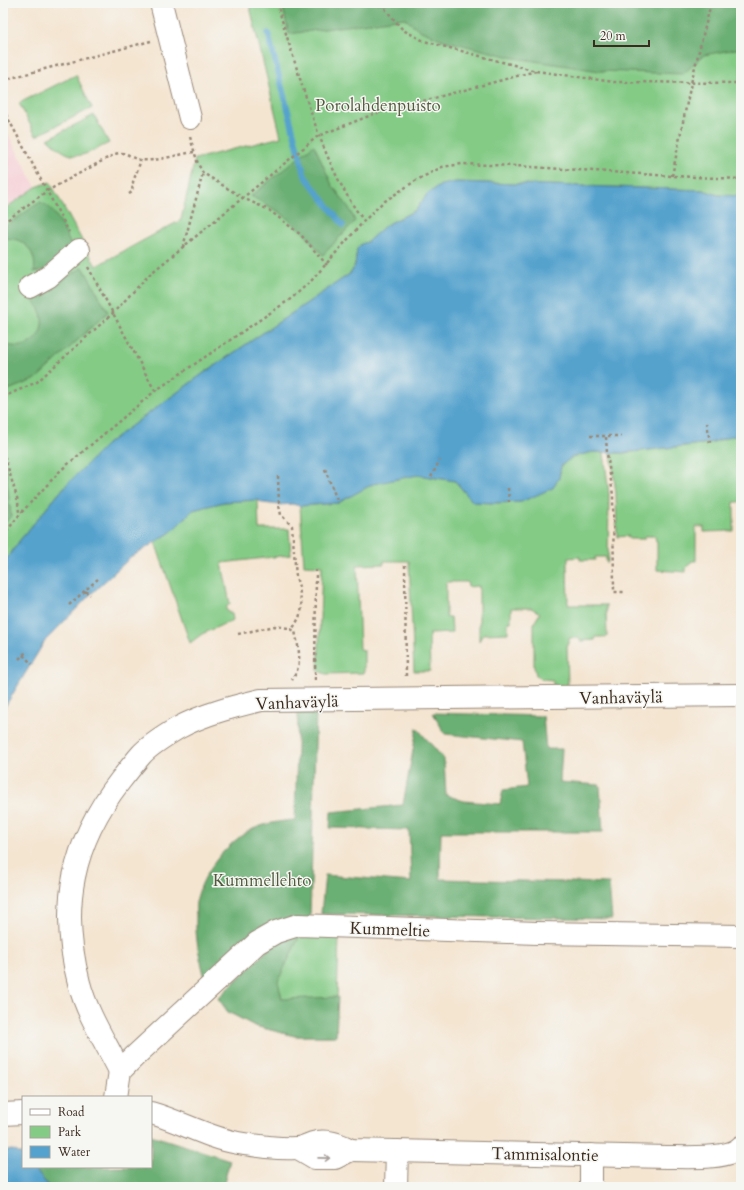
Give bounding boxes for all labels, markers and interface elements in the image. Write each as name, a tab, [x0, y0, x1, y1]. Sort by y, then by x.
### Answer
scale bar	[594, 22, 649, 48]
text: 20 m	[600, 28, 627, 44]
park label: Porolahdenpuisto	[315, 94, 441, 117]
street label: Vanhaväylä	[579, 685, 663, 710]
street label: Vanhaväylä	[255, 690, 339, 715]
park label: Kummellehto	[213, 869, 311, 892]
street label: Kummeltie	[349, 917, 431, 942]
legend	[22, 1096, 152, 1168]
text: Road	[58, 1104, 85, 1120]
text: Park	[58, 1124, 82, 1140]
street label: Tammisalontie	[491, 1142, 599, 1167]
text: Water	[57, 1144, 91, 1160]
one-way arrow	[317, 1154, 330, 1162]

